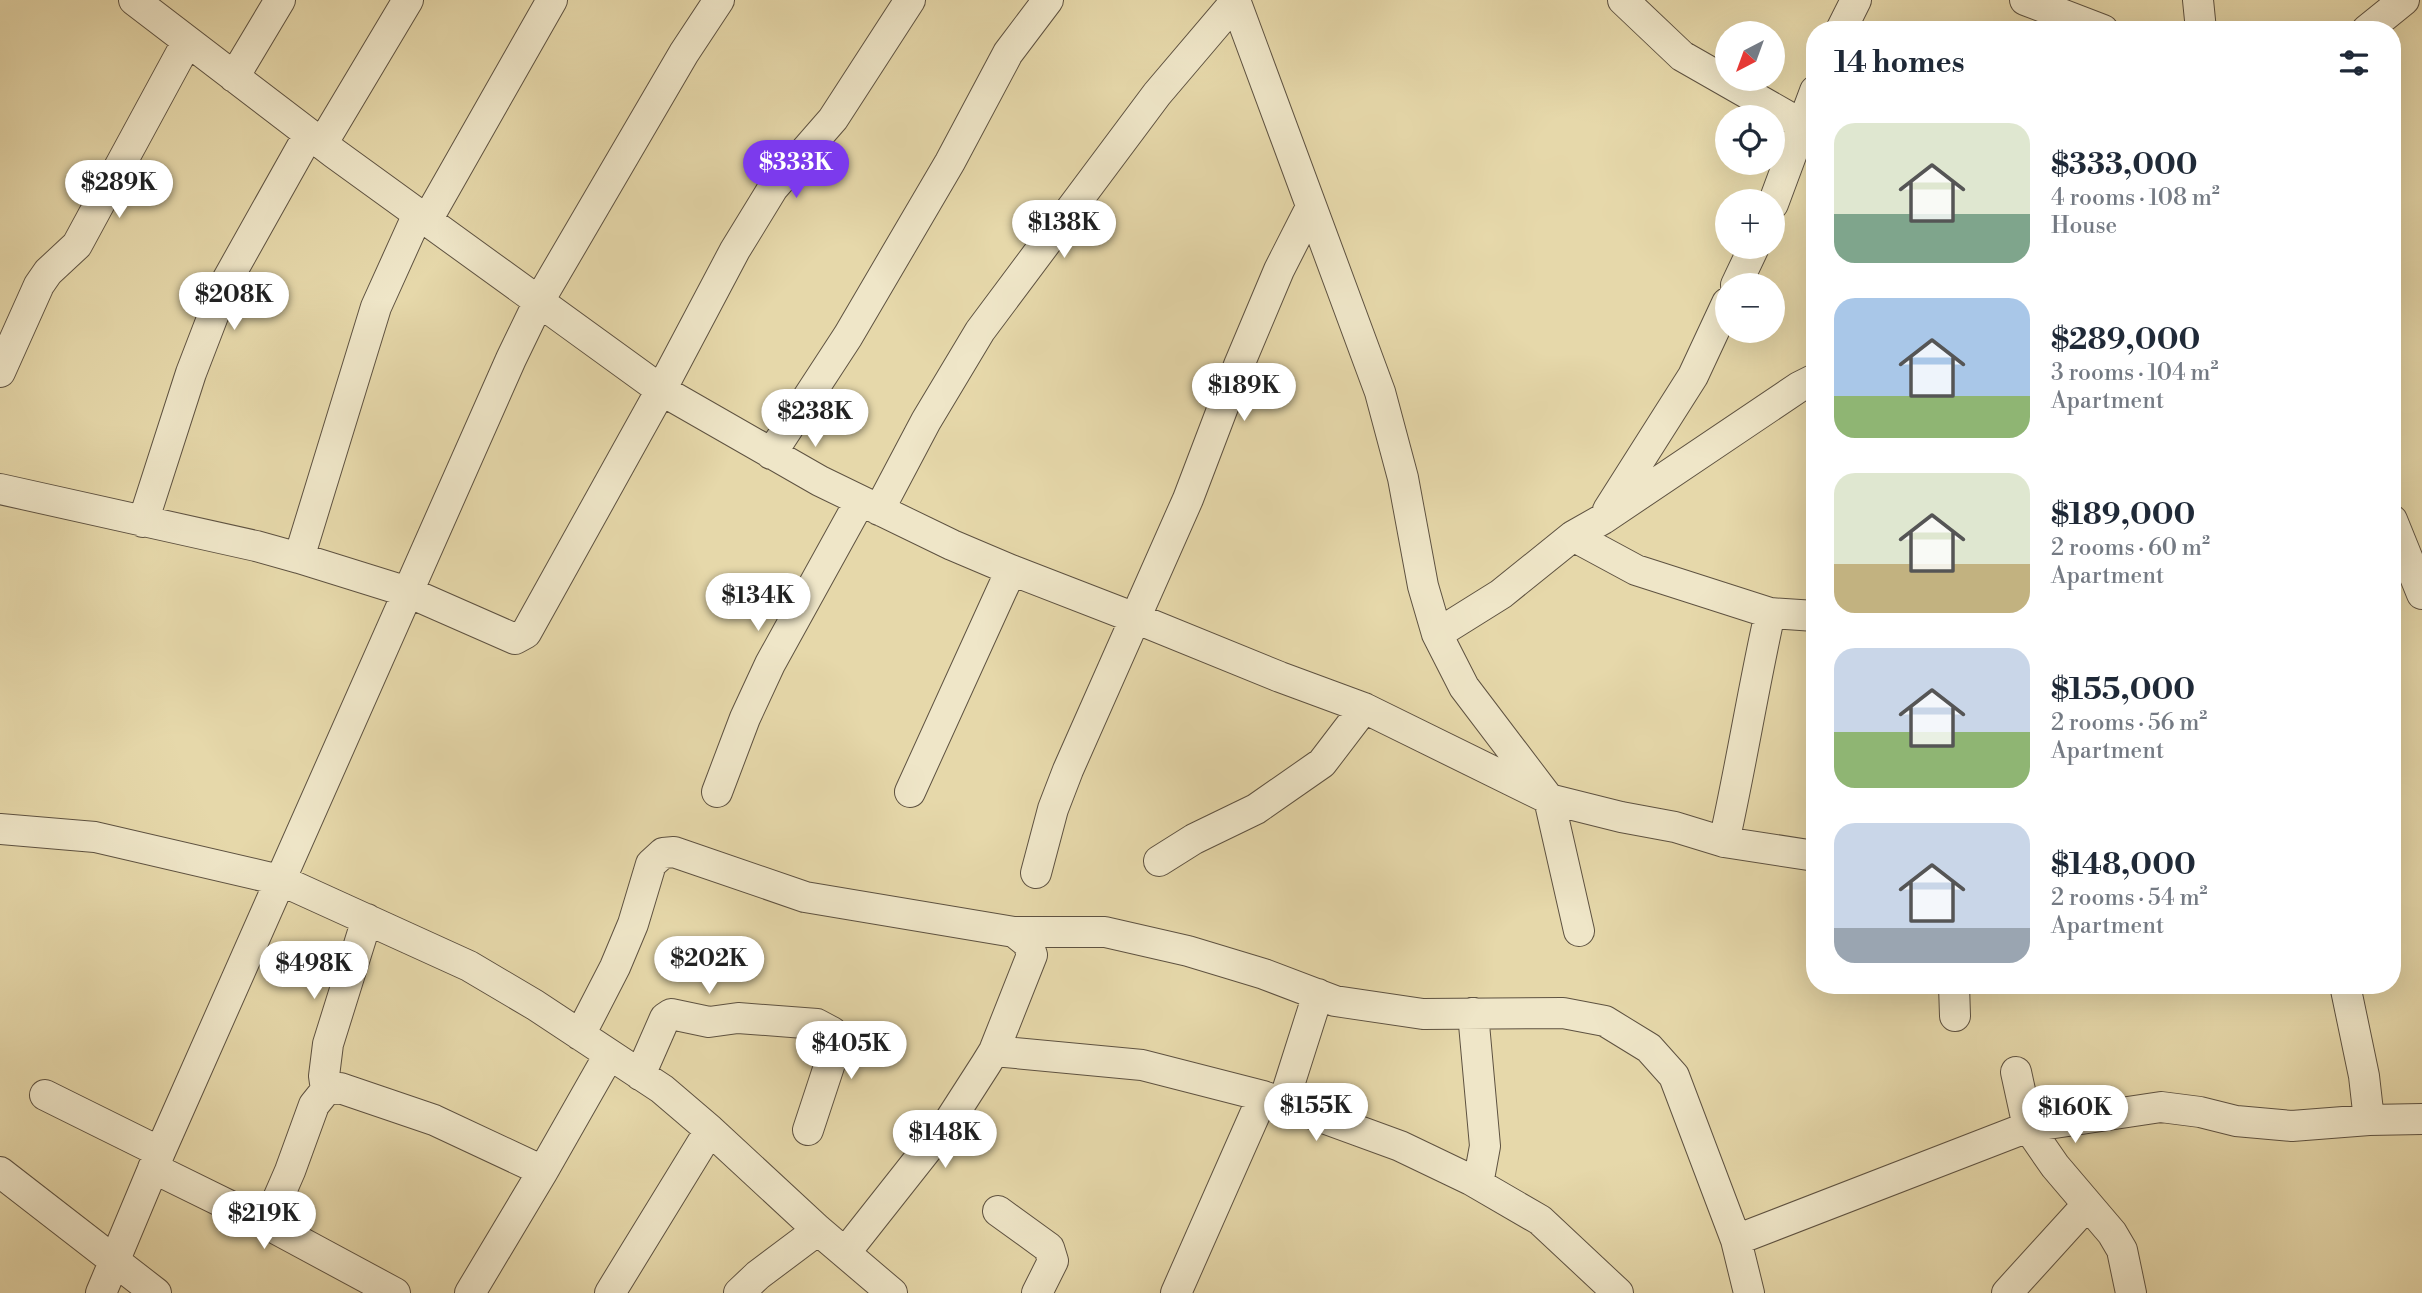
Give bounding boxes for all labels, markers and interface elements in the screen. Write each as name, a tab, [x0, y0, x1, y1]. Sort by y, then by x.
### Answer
north arrow	[1715, 21, 1785, 91]
map controls	[1715, 21, 1785, 343]
text: 14 homes	[1834, 44, 1965, 82]
icon: filters	[2335, 44, 2373, 82]
button: locate	[1715, 105, 1785, 175]
pin: $333K	[747, 140, 845, 200]
text: $333,000	[2051, 146, 2198, 184]
text: $333K	[759, 149, 833, 177]
icon: home	[1890, 151, 1974, 235]
pin: $289K	[70, 160, 168, 220]
text: $289K	[81, 169, 157, 197]
text: 4 rooms · 108 m²	[2051, 184, 2220, 212]
button: +	[1715, 189, 1785, 259]
pin: $138K	[1015, 201, 1113, 260]
text: $138K	[1028, 209, 1100, 237]
text: House	[2051, 212, 2117, 240]
pin: $208K	[185, 272, 283, 332]
button: −	[1715, 273, 1785, 343]
text: $208K	[195, 281, 273, 309]
text: $289,000	[2051, 321, 2200, 359]
icon: home	[1890, 326, 1974, 410]
text: 3 rooms · 104 m²	[2051, 359, 2219, 387]
pin: $189K	[1195, 364, 1293, 423]
text: $189K	[1208, 372, 1280, 400]
text: Apartment	[2051, 387, 2164, 415]
pin: $238K	[766, 390, 864, 449]
text: $238K	[777, 398, 853, 426]
text: $189,000	[2051, 496, 2195, 534]
icon: home	[1890, 501, 1974, 585]
text: 2 rooms · 60 m²	[2051, 534, 2210, 562]
text: Apartment	[2051, 562, 2164, 590]
pin: $134K	[709, 574, 807, 633]
text: $134K	[722, 582, 794, 610]
text: $155,000	[2051, 671, 2195, 709]
icon: home	[1890, 676, 1974, 760]
text: 2 rooms · 56 m²	[2051, 709, 2207, 737]
text: Apartment	[2051, 737, 2164, 765]
text: $148,000	[2051, 846, 2196, 884]
icon: home	[1890, 851, 1974, 935]
text: 2 rooms · 54 m²	[2051, 884, 2208, 912]
text: Apartment	[2051, 912, 2164, 940]
pin: $202K	[660, 936, 758, 996]
pin: $498K	[265, 942, 363, 1001]
text: $202K	[670, 945, 748, 973]
text: $498K	[276, 950, 352, 978]
pin: $405K	[802, 1021, 900, 1081]
text: $405K	[812, 1030, 890, 1058]
pin: $155K	[1267, 1084, 1365, 1143]
pin: $160K	[2026, 1086, 2124, 1145]
text: $155K	[1280, 1092, 1352, 1120]
text: $160K	[2038, 1094, 2112, 1122]
pin: $148K	[896, 1110, 994, 1170]
text: $148K	[909, 1119, 981, 1147]
pin: $219K	[215, 1192, 313, 1251]
text: $219K	[228, 1200, 300, 1228]

